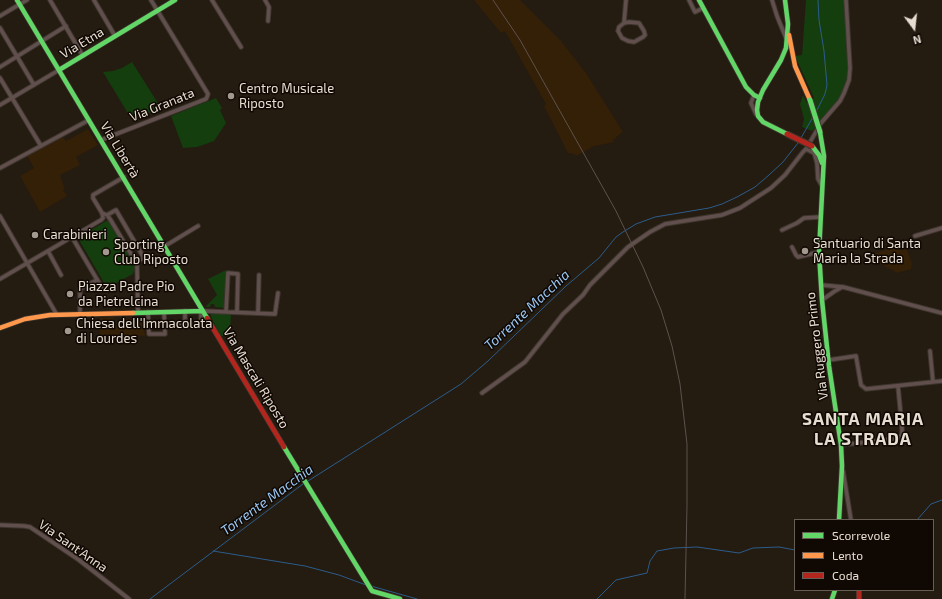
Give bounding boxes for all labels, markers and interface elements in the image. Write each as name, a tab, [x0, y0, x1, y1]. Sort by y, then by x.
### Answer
north arrow	[894, 8, 934, 48]
street label: Via Etna	[57, 24, 107, 62]
text: N	[912, 33, 923, 47]
place label: Centro Musicale Riposto	[239, 81, 334, 112]
street label: Via Granata	[127, 85, 197, 125]
marker: Centro Musicale Riposto	[226, 91, 236, 101]
street label: Via Libertà	[97, 119, 143, 181]
place label: Carabinieri	[43, 227, 107, 243]
marker: Carabinieri	[30, 230, 40, 240]
place label: Santuario di Santa Maria la Strada	[813, 236, 921, 267]
place label: Sporting Club Riposto	[114, 237, 188, 268]
marker: Santuario di Santa Maria la Strada	[800, 246, 810, 256]
marker: Sporting Club Riposto	[101, 247, 111, 257]
water label: Torrente Macchia	[481, 266, 573, 354]
place label: Piazza Padre Pio da Pietrelcina	[78, 279, 175, 310]
marker: Piazza Padre Pio da Pietrelcina	[65, 289, 75, 299]
street label: Via Ruggero Primo	[803, 291, 831, 401]
place label: Chiesa dell'Immacolata di Lourdes	[76, 316, 212, 347]
street label: Via Mascali Riposto	[220, 325, 292, 431]
marker: Chiesa dell'Immacolata di Lourdes	[63, 326, 73, 336]
district label: SANTA MARIA LA STRADA	[802, 409, 924, 449]
water label: Torrente Macchia	[217, 461, 317, 539]
street label: Via Sant'Anna	[35, 516, 111, 576]
legend	[794, 519, 934, 591]
text: Scorrevole	[832, 528, 890, 542]
text: Lento	[832, 548, 863, 562]
text: Coda	[832, 568, 859, 582]

